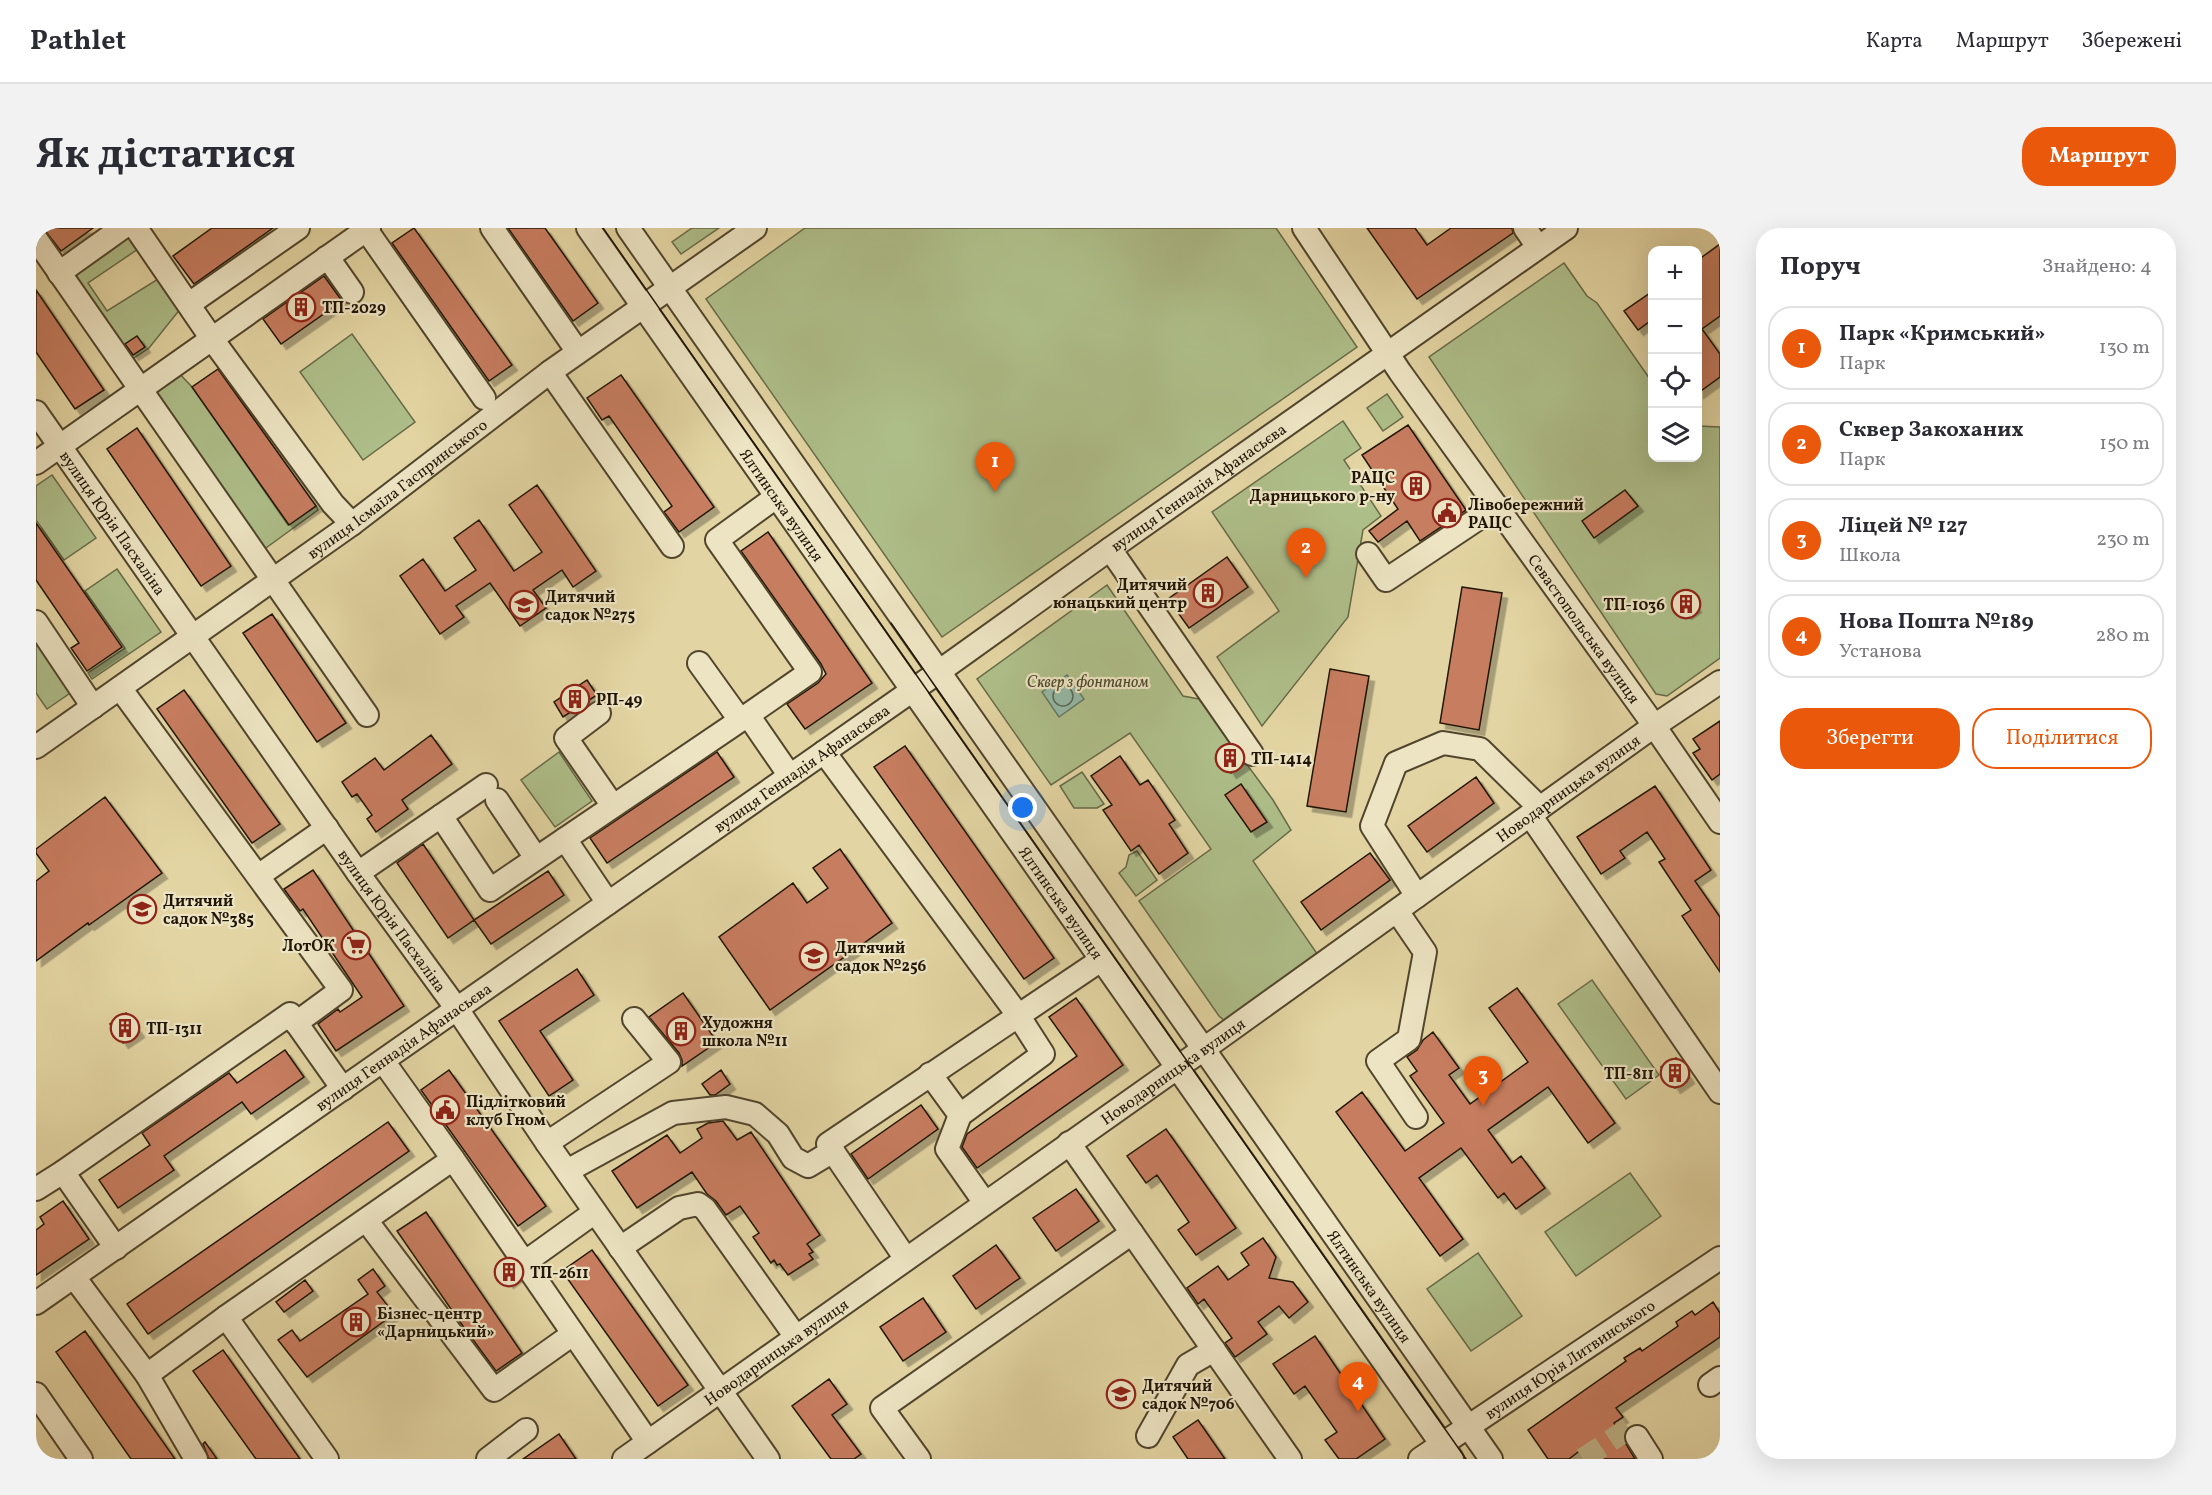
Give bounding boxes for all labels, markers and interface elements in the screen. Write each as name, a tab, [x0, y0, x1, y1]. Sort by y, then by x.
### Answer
text: Pathlet	[30, 22, 126, 61]
text: Карта	[1866, 27, 1923, 56]
text: Маршрут	[1956, 27, 2049, 56]
text: Збережені	[2082, 27, 2182, 56]
text: Як дістатися	[36, 127, 296, 186]
button: Маршрут	[2022, 127, 2176, 186]
map controls	[1648, 246, 1702, 462]
button: +	[1648, 246, 1702, 300]
text: Поруч	[1780, 249, 1861, 285]
text: Знайдено: 4	[2042, 253, 2152, 281]
building icon: ТП-2029	[285, 291, 317, 323]
place label: ТП-2029	[322, 298, 386, 320]
button: −	[1648, 300, 1702, 354]
text: Парк «Кримський»	[1839, 319, 2046, 350]
text: 1	[1797, 334, 1806, 362]
text: 130 m	[2099, 334, 2150, 362]
text: Парк	[1839, 350, 1885, 378]
button: locate	[1648, 354, 1702, 408]
button: layers	[1648, 408, 1702, 462]
street label: вулиця Ісмаїла Гаспринського	[304, 415, 493, 565]
text: Сквер Закоханих	[1839, 415, 2024, 446]
street label: вулиця Геннадія Афанасьєва	[1107, 419, 1292, 558]
text: 2	[1796, 430, 1807, 458]
text: 150 m	[2099, 430, 2150, 458]
pin: 1	[976, 442, 1014, 492]
street label: Ялтинська вулиця	[733, 445, 828, 567]
text: Парк	[1839, 446, 1885, 474]
street label: вулиця Юрія Пасхаліна	[53, 447, 170, 601]
place label: РАЦС Дарницького р-ну	[1249, 468, 1395, 508]
building icon: РАЦС Дарницького р-ну	[1400, 470, 1432, 502]
place label: Лівобережний РАЦС	[1468, 495, 1584, 535]
public building icon: Лівобережний РАЦС	[1431, 497, 1463, 529]
text: Ліцей № 127	[1839, 511, 1968, 542]
text: 3	[1796, 526, 1807, 554]
text: 230 m	[2096, 526, 2150, 554]
pin: 2	[1286, 528, 1326, 578]
text: Школа	[1839, 542, 1901, 570]
street label: Севастопольська вулиця	[1522, 550, 1644, 709]
place label: Дитячий юнацький центр	[1053, 575, 1187, 615]
building icon: Дитячий юнацький центр	[1192, 577, 1224, 609]
place label: Дитячий садок №275	[545, 587, 635, 627]
building icon: ТП-1036	[1670, 588, 1702, 620]
school or university icon: Дитячий садок №275	[508, 589, 540, 621]
place label: ТП-1036	[1603, 595, 1665, 617]
text: Нова Пошта №189	[1839, 607, 2034, 638]
text: 4	[1795, 622, 1808, 650]
text: 280 m	[2095, 622, 2150, 650]
text: Установа	[1839, 638, 1922, 666]
park label: Сквер з фонтаном	[1027, 672, 1149, 694]
building icon: РП-49	[559, 683, 591, 715]
place label: РП-49	[596, 690, 642, 712]
street label: вулиця Геннадія Афанасьєва	[710, 700, 895, 839]
button: Зберегти	[1780, 708, 1960, 769]
button: Поділитися	[1972, 708, 2152, 769]
street label: Новодарницька вулиця	[1492, 730, 1645, 849]
building icon: ТП-1414	[1214, 742, 1246, 774]
place label: ТП-1414	[1251, 749, 1312, 771]
your location	[1008, 793, 1037, 822]
street label: Ялтинська вулиця	[1012, 843, 1107, 965]
street label: вулиця Юрія Пасхаліна	[332, 845, 450, 998]
place label: Дитячий садок №385	[163, 891, 254, 931]
school or university icon: Дитячий садок №385	[126, 893, 158, 925]
supermarket icon: ЛотОК	[340, 929, 372, 961]
place label: ЛотОК	[282, 936, 335, 958]
place label: Дитячий садок №256	[835, 938, 927, 978]
school or university icon: Дитячий садок №256	[798, 940, 830, 972]
street label: вулиця Геннадія Афанасьєва	[312, 979, 497, 1117]
building icon: ТП-1311	[109, 1012, 141, 1044]
place label: Художня школа №11	[702, 1013, 788, 1053]
street label: Новодарницька вулиця	[1097, 1014, 1250, 1131]
building icon: Художня школа №11	[665, 1015, 697, 1047]
place label: ТП-1311	[146, 1019, 202, 1041]
pin: 3	[1464, 1056, 1502, 1106]
building icon: ТП-811	[1659, 1057, 1691, 1089]
place label: ТП-811	[1604, 1064, 1654, 1086]
place label: Підлітковий клуб Гном	[466, 1092, 566, 1132]
public building icon: Підлітковий клуб Гном	[429, 1094, 461, 1126]
street label: Ялтинська вулиця	[1321, 1226, 1415, 1348]
building icon: ТП-2611	[493, 1256, 525, 1288]
place label: ТП-2611	[530, 1263, 589, 1285]
street label: Новодарницька вулиця	[700, 1294, 854, 1412]
street label: вулиця Юрія Литвинського	[1481, 1295, 1660, 1425]
place label: Бізнес-центр «Дарницький»	[377, 1304, 495, 1344]
building icon: Бізнес-центр «Дарницький»	[340, 1306, 372, 1338]
pin: 4	[1338, 1362, 1378, 1412]
place label: Дитячий садок №706	[1142, 1376, 1235, 1416]
school or university icon: Дитячий садок №706	[1105, 1378, 1137, 1410]

